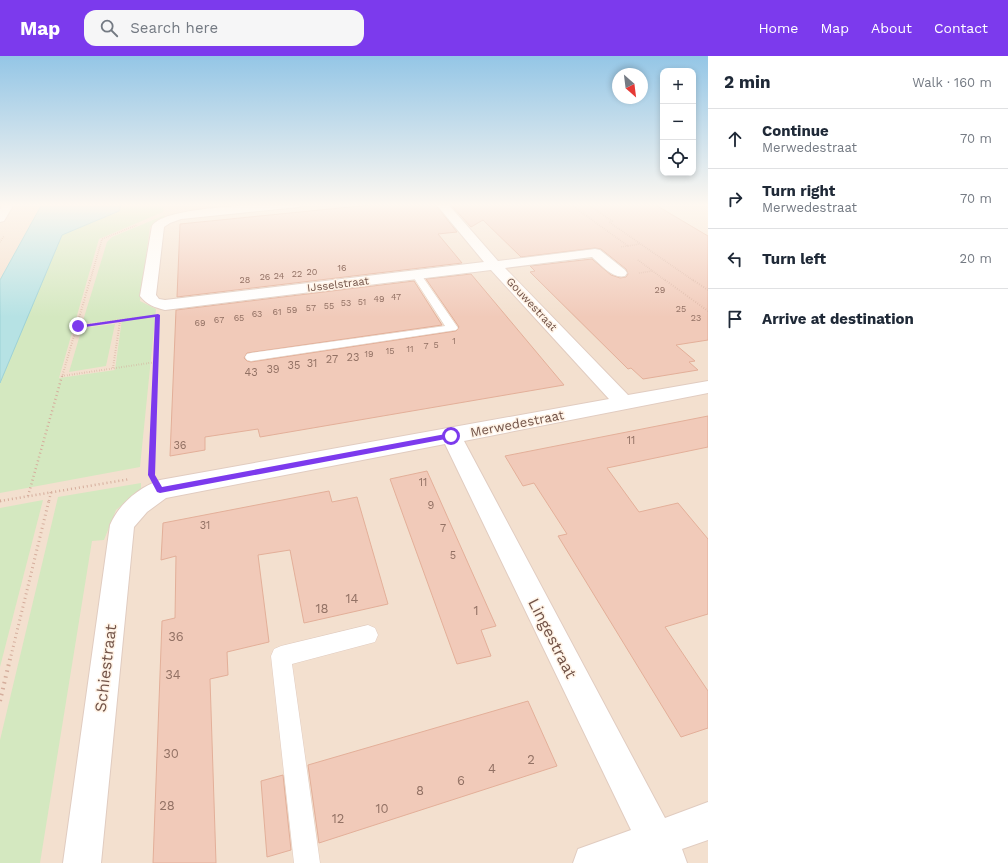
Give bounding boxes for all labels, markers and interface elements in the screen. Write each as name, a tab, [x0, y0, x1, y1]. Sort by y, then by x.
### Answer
search box	[84, 10, 364, 46]
text: Map	[20, 17, 60, 40]
icon: search	[98, 17, 120, 39]
text: Search here	[130, 19, 218, 37]
text: Home	[758, 20, 798, 36]
text: Map	[820, 20, 849, 36]
text: About	[871, 20, 912, 36]
text: Contact	[934, 20, 988, 36]
north arrow	[612, 68, 648, 104]
map controls	[660, 68, 696, 176]
button: +	[660, 68, 696, 104]
text: 2 min	[724, 72, 770, 92]
text: Walk · 160 m	[912, 75, 992, 90]
button: −	[660, 104, 696, 140]
text: Continue	[762, 122, 829, 140]
icon: ahead	[724, 128, 746, 150]
text: 70 m	[960, 131, 992, 146]
button: locate	[660, 140, 696, 176]
text: Merwedestraat	[762, 140, 857, 155]
text: Turn right	[762, 182, 835, 200]
icon: right	[724, 188, 746, 210]
text: 70 m	[960, 191, 992, 206]
text: Merwedestraat	[762, 200, 857, 215]
icon: left	[724, 248, 746, 270]
text: Turn left	[762, 250, 826, 268]
text: 20 m	[960, 251, 992, 266]
house number: 16	[338, 263, 346, 273]
house number: 20	[307, 267, 318, 277]
house number: 22	[292, 269, 302, 279]
house number: 24	[274, 271, 285, 281]
house number: 26	[260, 272, 270, 282]
street label: IJsselstraat	[306, 274, 370, 295]
house number: 28	[240, 275, 250, 285]
street label: Gouwestraat	[504, 275, 560, 334]
house number: 29	[655, 285, 665, 295]
house number: 47	[391, 292, 401, 302]
house number: 49	[373, 294, 385, 304]
house number: 51	[358, 297, 366, 307]
house number: 53	[341, 298, 351, 308]
house number: 55	[324, 301, 334, 311]
house number: 57	[306, 303, 316, 313]
house number: 25	[676, 304, 686, 314]
house number: 59	[287, 305, 297, 315]
house number: 61	[273, 307, 281, 317]
icon: arrive	[724, 308, 746, 330]
house number: 63	[252, 309, 262, 319]
text: Arrive at destination	[762, 310, 914, 328]
house number: 65	[234, 313, 244, 323]
house number: 23	[691, 313, 701, 323]
house number: 67	[214, 315, 224, 325]
route end	[69, 317, 87, 335]
house number: 69	[194, 318, 206, 328]
house number: 1	[452, 336, 456, 346]
house number: 5	[433, 340, 439, 350]
house number: 7	[423, 341, 429, 351]
house number: 11	[406, 344, 414, 354]
house number: 15	[386, 346, 394, 356]
house number: 19	[364, 349, 374, 359]
house number: 23	[347, 351, 359, 364]
house number: 27	[326, 353, 338, 366]
house number: 31	[307, 357, 317, 370]
house number: 35	[288, 359, 300, 372]
house number: 39	[266, 363, 280, 376]
house number: 43	[244, 366, 258, 379]
street label: Merwedestraat	[469, 407, 566, 440]
route start	[442, 427, 460, 445]
house number: 11	[627, 434, 635, 447]
house number: 36	[173, 439, 187, 452]
house number: 11	[419, 476, 427, 489]
house number: 9	[428, 499, 435, 512]
house number: 31	[200, 519, 210, 532]
house number: 7	[440, 522, 446, 535]
house number: 5	[450, 549, 456, 562]
house number: 14	[345, 591, 359, 606]
street label: Lingestraat	[524, 595, 581, 682]
house number: 18	[315, 601, 329, 616]
house number: 1	[473, 603, 479, 618]
street label: Schiestraat	[91, 623, 120, 713]
house number: 36	[168, 629, 184, 644]
house number: 34	[165, 667, 181, 682]
house number: 30	[163, 746, 179, 761]
house number: 2	[527, 752, 535, 767]
house number: 4	[488, 761, 496, 776]
house number: 6	[457, 773, 465, 788]
house number: 8	[416, 783, 424, 798]
house number: 28	[159, 798, 175, 813]
house number: 10	[375, 801, 389, 816]
house number: 12	[332, 811, 344, 826]

